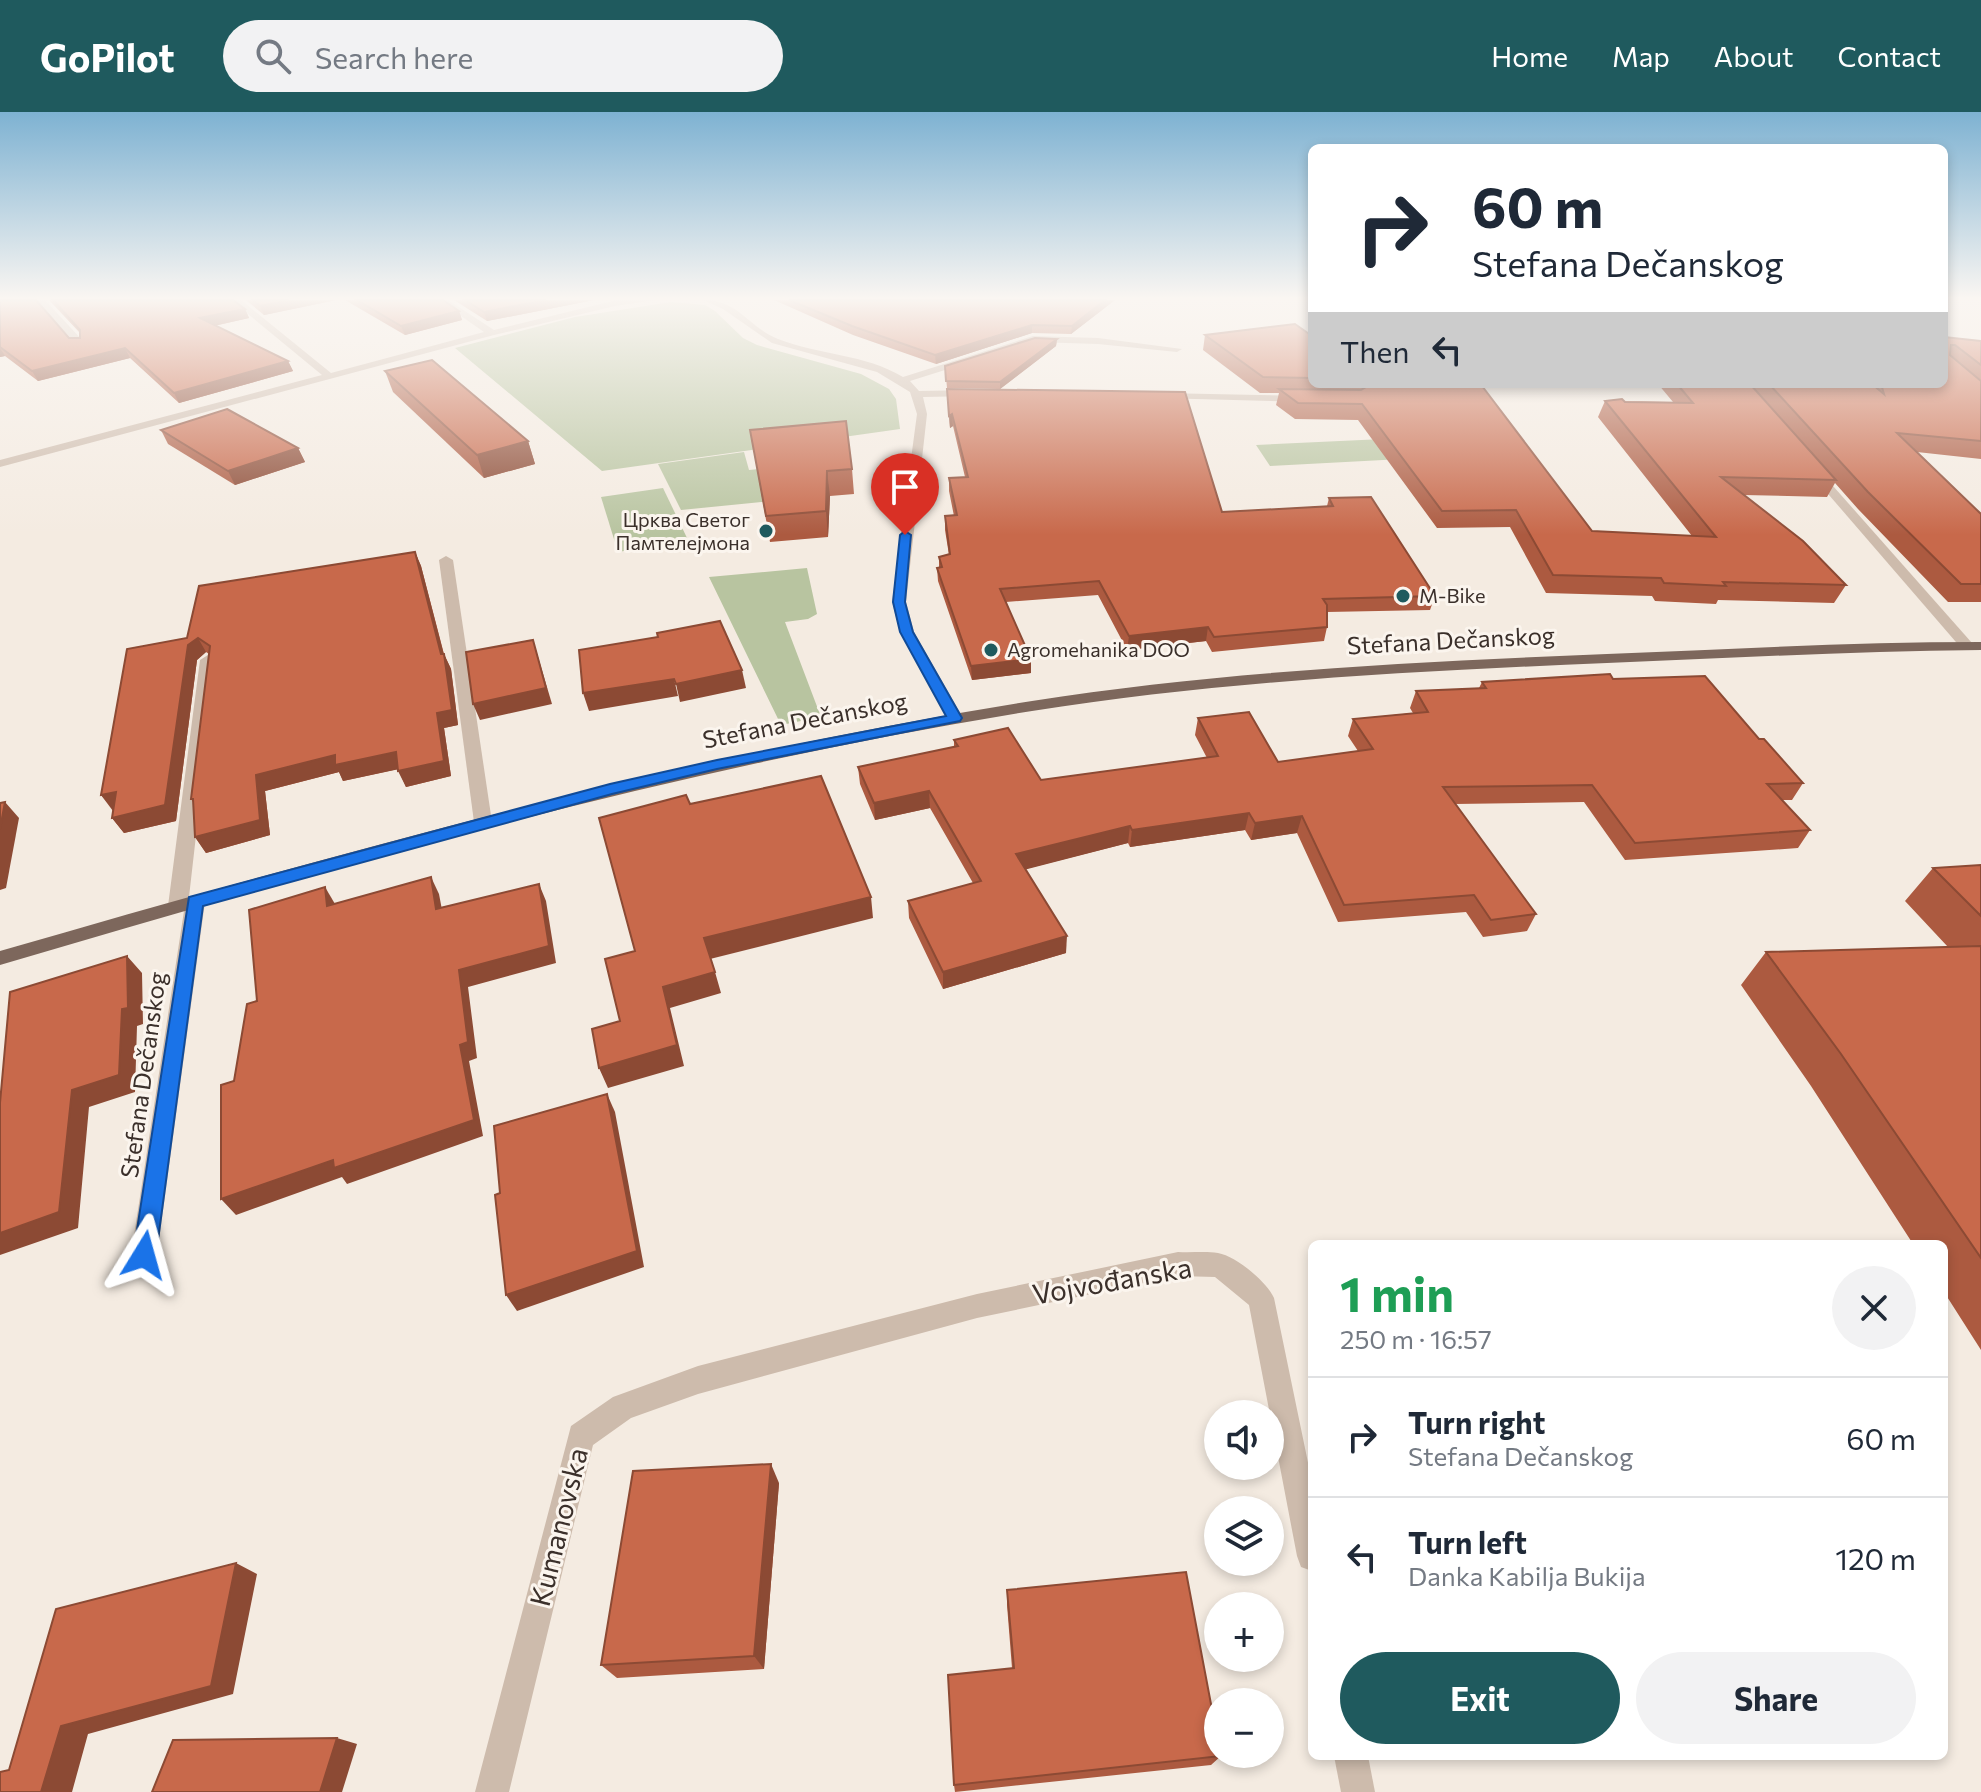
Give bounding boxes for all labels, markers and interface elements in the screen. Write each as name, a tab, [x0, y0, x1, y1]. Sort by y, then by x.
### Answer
search box	[223, 20, 783, 92]
text: GoPilot	[40, 33, 175, 80]
icon: search	[251, 34, 295, 78]
text: Search here	[315, 38, 473, 75]
text: Home	[1491, 39, 1568, 73]
text: Map	[1612, 39, 1670, 73]
text: About	[1714, 39, 1794, 73]
text: Contact	[1838, 39, 1941, 73]
text: 60 m	[1472, 171, 1603, 240]
icon: right	[1340, 176, 1444, 280]
text: Stefana Dečanskog	[1472, 240, 1784, 284]
icon: left	[1425, 328, 1469, 372]
text: Then	[1340, 332, 1409, 369]
pin	[871, 453, 939, 535]
icon: arrive	[883, 465, 927, 509]
place label: Црква Светог Памтелејмона	[616, 507, 750, 554]
marker: Црква Светог Памтелејмона	[757, 522, 775, 540]
place label: M-Bike	[1419, 583, 1486, 607]
marker: M-Bike	[1394, 587, 1412, 605]
street label: Stefana Dečanskog	[1346, 620, 1555, 659]
place label: Agromehanika DOO	[1007, 637, 1190, 661]
marker: Agromehanika DOO	[982, 641, 1000, 659]
street label: Stefana Dečanskog	[700, 685, 910, 754]
street label: Stefana Dečanskog	[114, 970, 171, 1180]
position arrow	[102, 1213, 186, 1297]
street label: Vojvođanska	[1030, 1249, 1194, 1311]
text: 1 min	[1340, 1263, 1454, 1322]
button: close	[1832, 1266, 1916, 1350]
text: 250 m · 16:57	[1340, 1323, 1492, 1354]
map controls	[1204, 1400, 1284, 1768]
button: sound	[1204, 1400, 1284, 1480]
text: Turn right	[1408, 1403, 1545, 1440]
icon: right	[1340, 1415, 1384, 1459]
text: 60 m	[1846, 1419, 1916, 1456]
text: Stefana Dečanskog	[1408, 1440, 1633, 1471]
street label: Kumanovska	[522, 1444, 594, 1610]
button: layers	[1204, 1496, 1284, 1576]
text: Turn left	[1408, 1523, 1527, 1560]
icon: left	[1340, 1535, 1384, 1579]
text: 120 m	[1835, 1539, 1916, 1576]
text: Danka Kabilja Bukija	[1408, 1560, 1646, 1591]
button: +	[1204, 1592, 1284, 1672]
button: Exit	[1340, 1652, 1620, 1744]
button: Share	[1636, 1652, 1916, 1744]
button: −	[1204, 1688, 1284, 1768]

